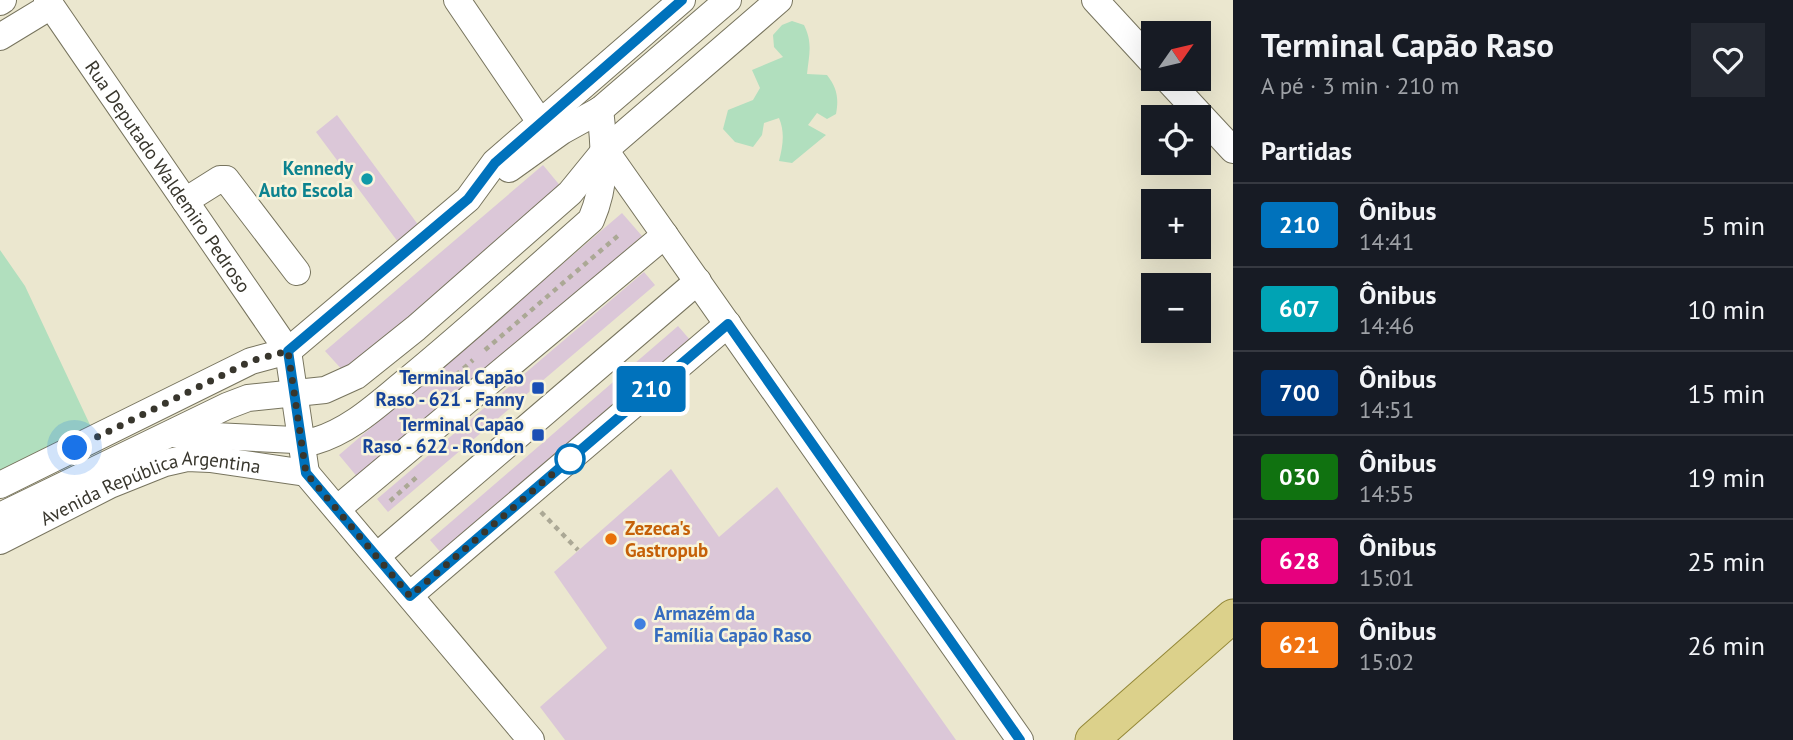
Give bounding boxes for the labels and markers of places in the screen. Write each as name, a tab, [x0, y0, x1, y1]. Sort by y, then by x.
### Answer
place label: Kennedy Auto Escola	[259, 156, 354, 202]
marker: Kennedy Auto Escola	[359, 171, 375, 187]
place label: Terminal Capão Raso - 621 - Fanny	[376, 365, 525, 411]
marker: Terminal Capão Raso - 621 - Fanny	[530, 380, 546, 396]
place label: Terminal Capão Raso - 622 - Rondon	[363, 412, 524, 458]
marker: Terminal Capão Raso - 622 - Rondon	[530, 427, 546, 443]
unlabelled marker	[555, 444, 585, 474]
place label: Zezeca's Gastropub	[625, 516, 708, 562]
marker: Zezeca's Gastropub	[603, 531, 619, 547]
place label: Armazém da Família Capão Raso	[654, 601, 812, 647]
marker: Armazém da Família Capão Raso	[632, 616, 648, 632]

